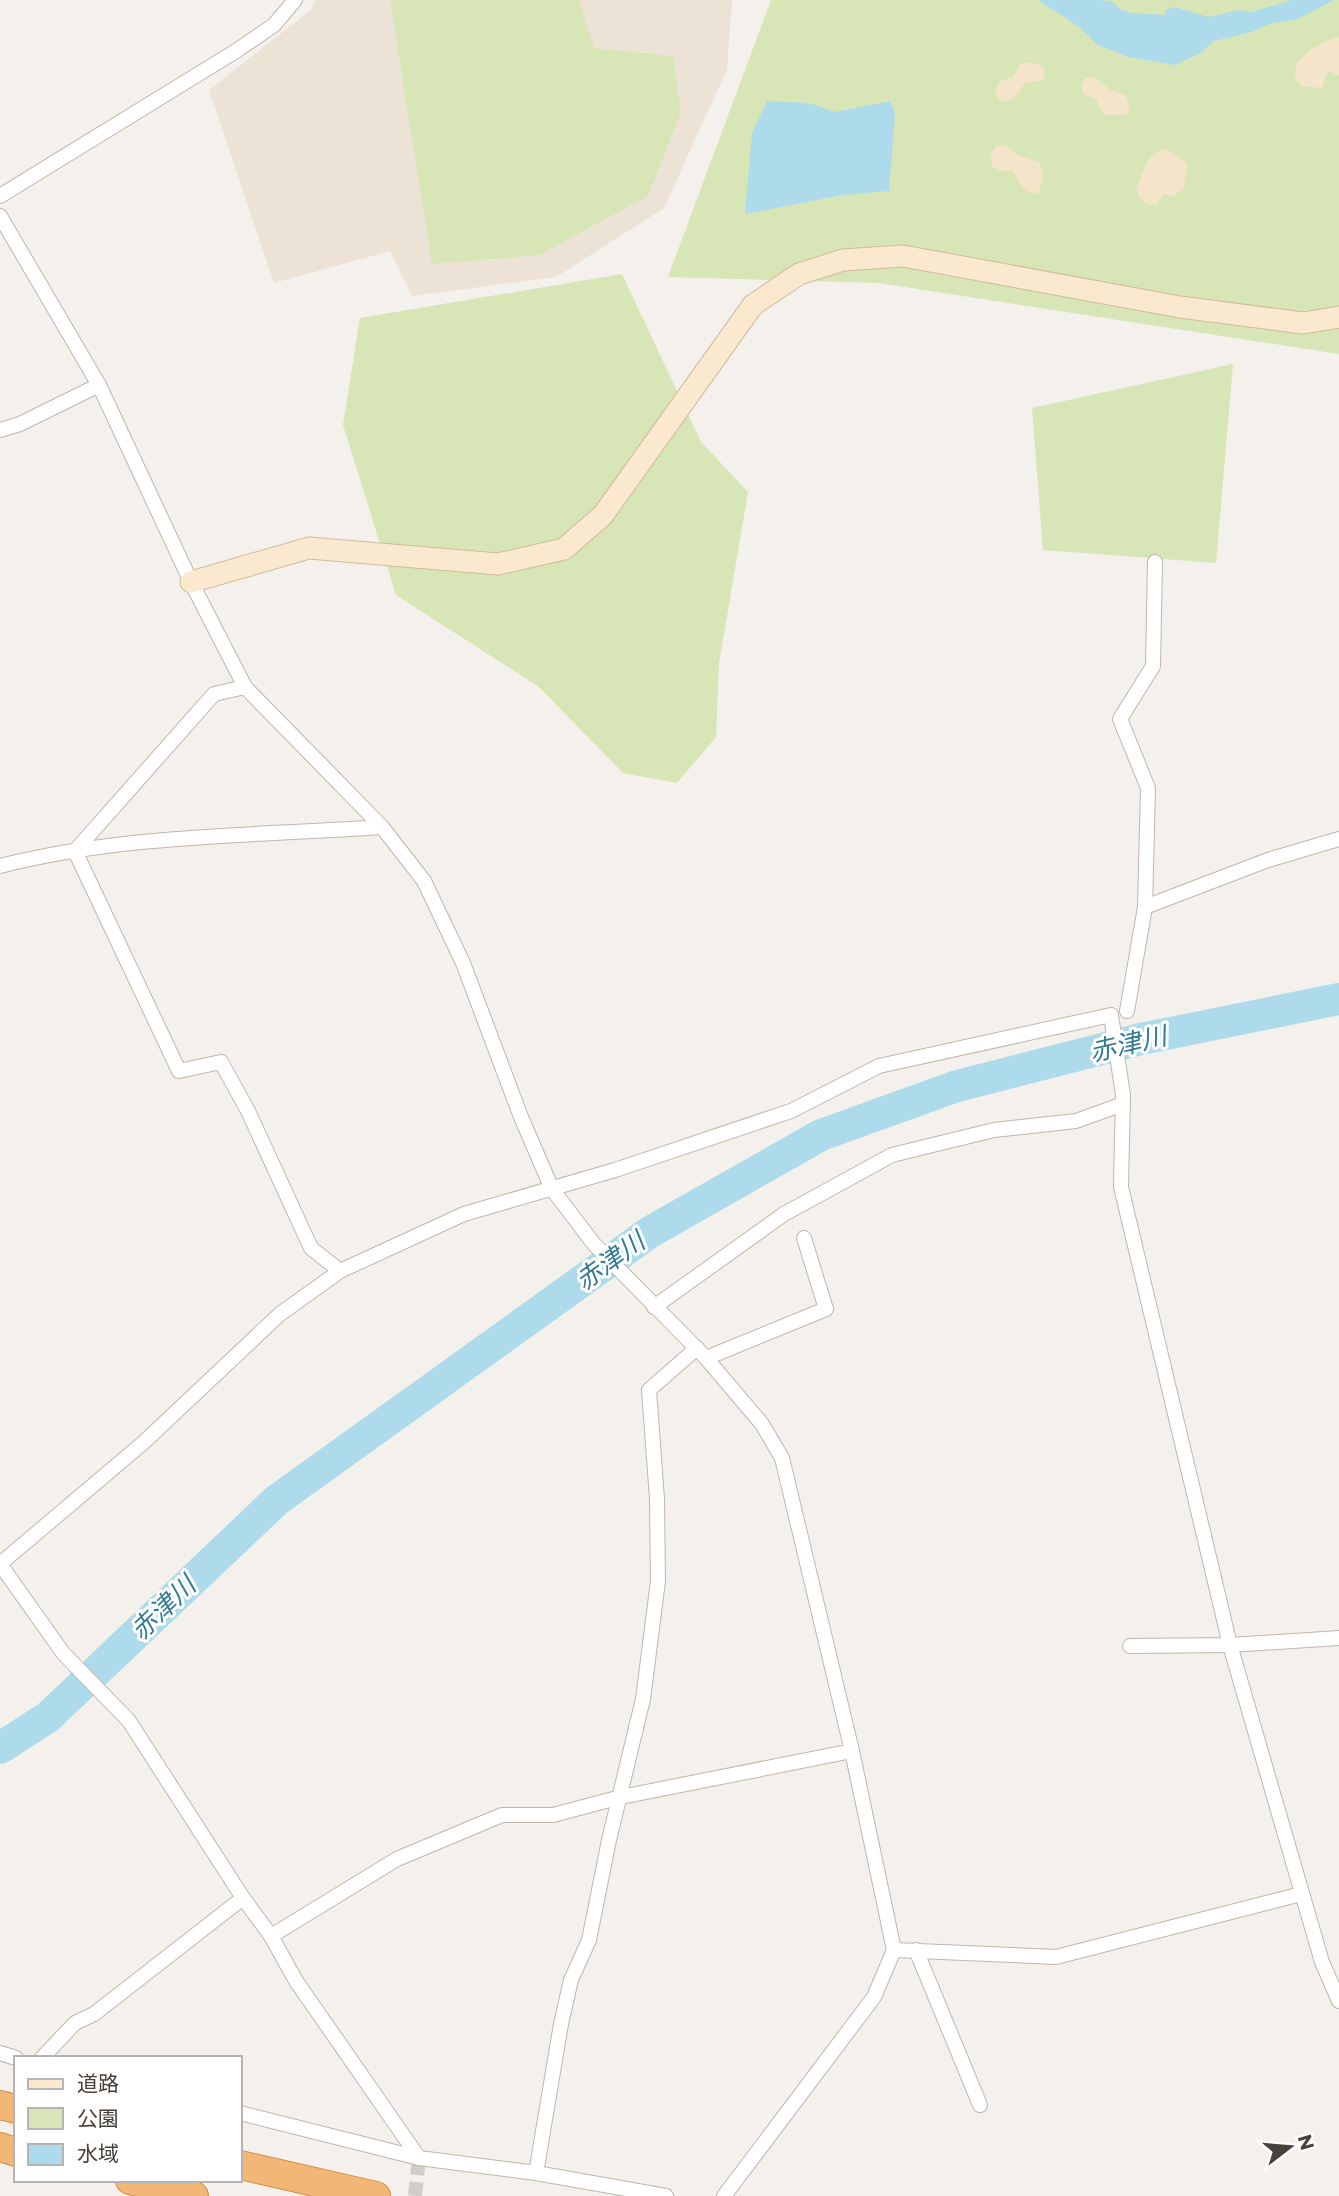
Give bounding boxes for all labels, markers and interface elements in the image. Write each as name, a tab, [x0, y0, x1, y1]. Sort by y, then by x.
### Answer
water label: 赤津川	[1086, 1019, 1173, 1068]
water label: 赤津川	[569, 1223, 653, 1297]
water label: 赤津川	[124, 1567, 204, 1647]
legend	[14, 2056, 242, 2182]
text: 道路	[77, 2071, 119, 2096]
text: 公園	[77, 2106, 119, 2131]
north arrow	[1255, 2112, 1325, 2182]
text: N	[1293, 2132, 1319, 2153]
text: 水域	[77, 2141, 119, 2166]

